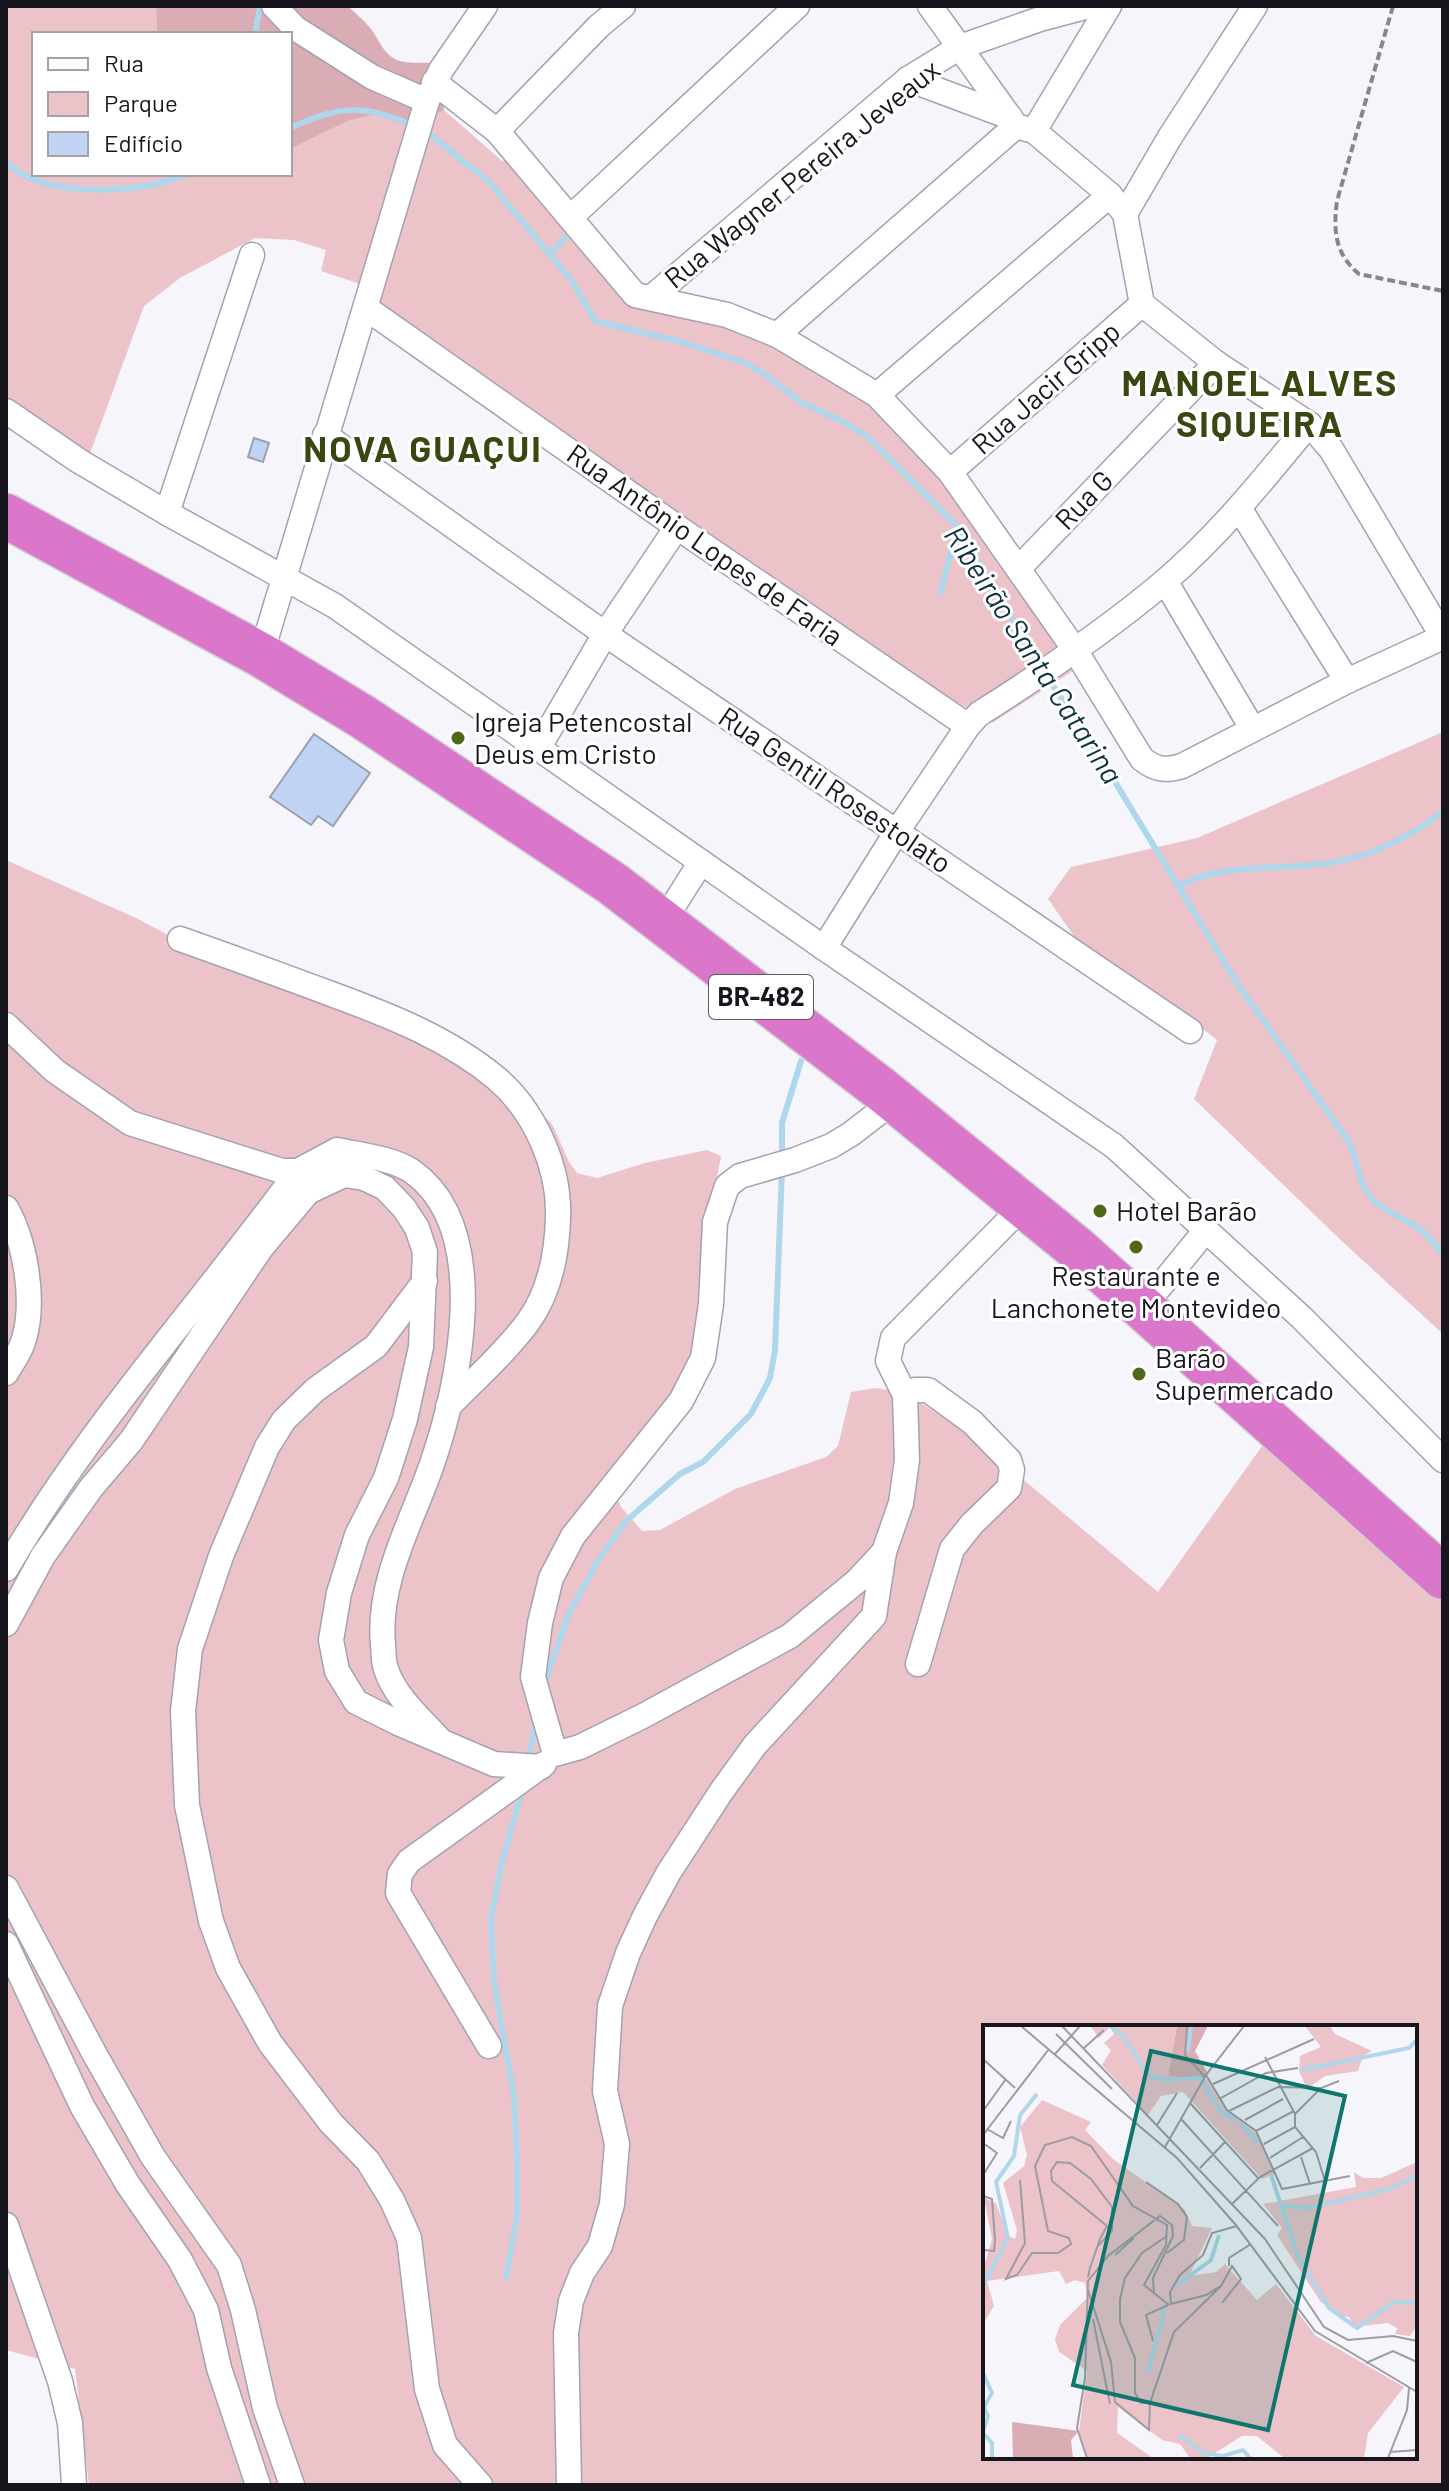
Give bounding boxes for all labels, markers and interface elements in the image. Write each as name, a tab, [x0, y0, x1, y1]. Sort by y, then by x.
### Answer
legend	[32, 32, 292, 176]
text: Rua	[104, 48, 144, 77]
street label: Rua Wagner Pereira Jeveaux	[657, 52, 946, 295]
text: Parque	[104, 88, 178, 117]
text: Edifício	[104, 128, 183, 157]
street label: Rua Jacir Gripp	[964, 314, 1126, 461]
district label: MANOEL ALVES SIQUEIRA	[1122, 360, 1398, 444]
district label: NOVA GUAÇUI	[303, 426, 543, 469]
street label: Rua Antônio Lopes de Faria	[561, 436, 850, 652]
street label: Rua G	[1047, 463, 1120, 536]
water label: Ribeirão Santa Catarina	[938, 518, 1132, 790]
street label: Rua Gentil Rosestolato	[713, 699, 958, 880]
place label: Igreja Petencostal Deus em Cristo	[474, 704, 693, 770]
marker: Igreja Petencostal Deus em Cristo	[449, 729, 467, 747]
road number: BR-482	[709, 975, 813, 1019]
place label: Hotel Barão	[1116, 1193, 1257, 1227]
marker: Hotel Barão	[1091, 1202, 1109, 1220]
marker: Restaurante e Lanchonete Montevideo	[1127, 1238, 1145, 1256]
place label: Restaurante e Lanchonete Montevideo	[991, 1258, 1281, 1324]
place label: Barão Supermercado	[1155, 1340, 1334, 1406]
marker: Barão Supermercado	[1130, 1365, 1148, 1383]
inset map	[983, 2025, 1417, 2459]

